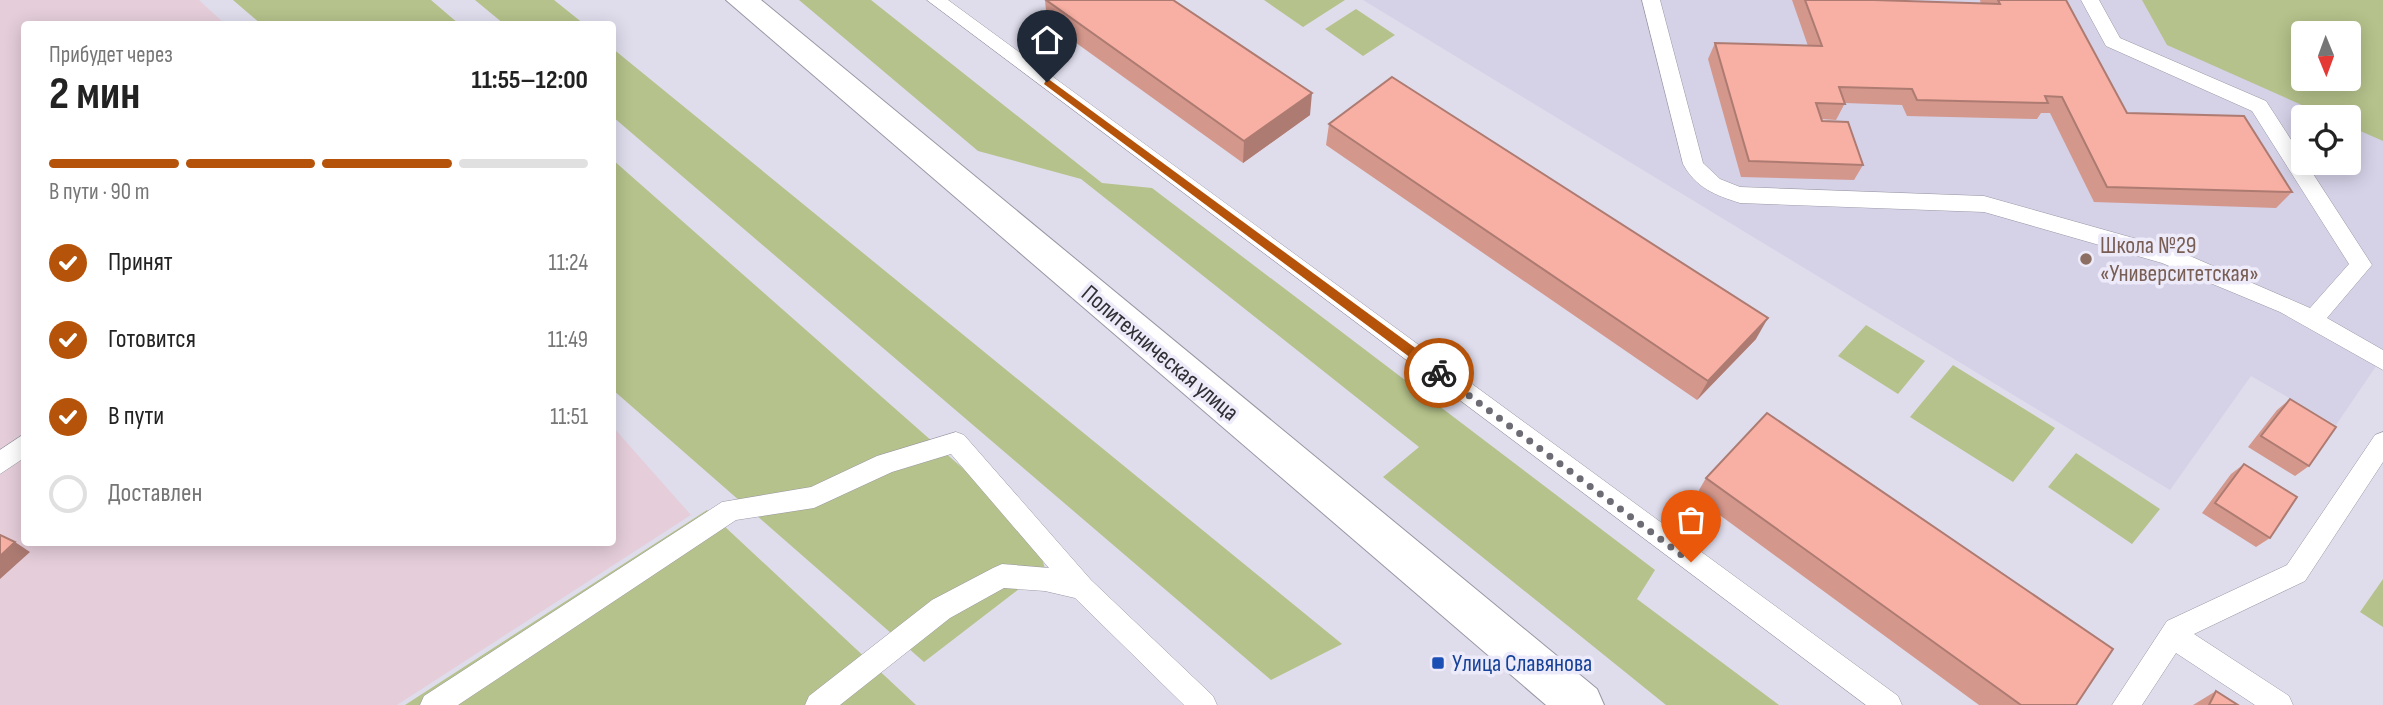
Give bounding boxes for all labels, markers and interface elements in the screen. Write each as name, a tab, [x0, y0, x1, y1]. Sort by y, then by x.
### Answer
pin	[1017, 10, 1077, 82]
icon: home	[1028, 21, 1066, 59]
north arrow	[2291, 21, 2361, 91]
map controls	[2291, 21, 2361, 175]
text: Прибудет через	[49, 41, 173, 69]
text: 11:55–12:00	[471, 65, 588, 96]
text: 2 мин	[49, 67, 140, 122]
button: locate	[2291, 105, 2361, 175]
text: В пути · 90 m	[49, 178, 150, 206]
place label: Школа №29 «Университетская»	[2100, 231, 2259, 288]
icon: check	[49, 244, 87, 282]
text: Принят	[108, 247, 173, 278]
text: 11:24	[549, 249, 588, 277]
marker: Школа №29 «Университетская»	[2078, 251, 2094, 267]
street label: Политехническая улица	[1076, 279, 1244, 427]
icon: check	[49, 321, 87, 359]
text: Готовится	[108, 324, 196, 355]
text: 11:49	[548, 326, 588, 354]
courier	[1404, 338, 1474, 408]
icon: bike	[1420, 354, 1458, 392]
icon: check	[49, 398, 87, 436]
text: В пути	[108, 401, 164, 432]
text: 11:51	[550, 403, 588, 431]
text: Доставлен	[108, 478, 202, 509]
pin	[1661, 490, 1721, 562]
icon: bag	[1672, 501, 1710, 539]
place label: Улица Славянова	[1452, 649, 1592, 678]
marker: Улица Славянова	[1430, 655, 1446, 671]

